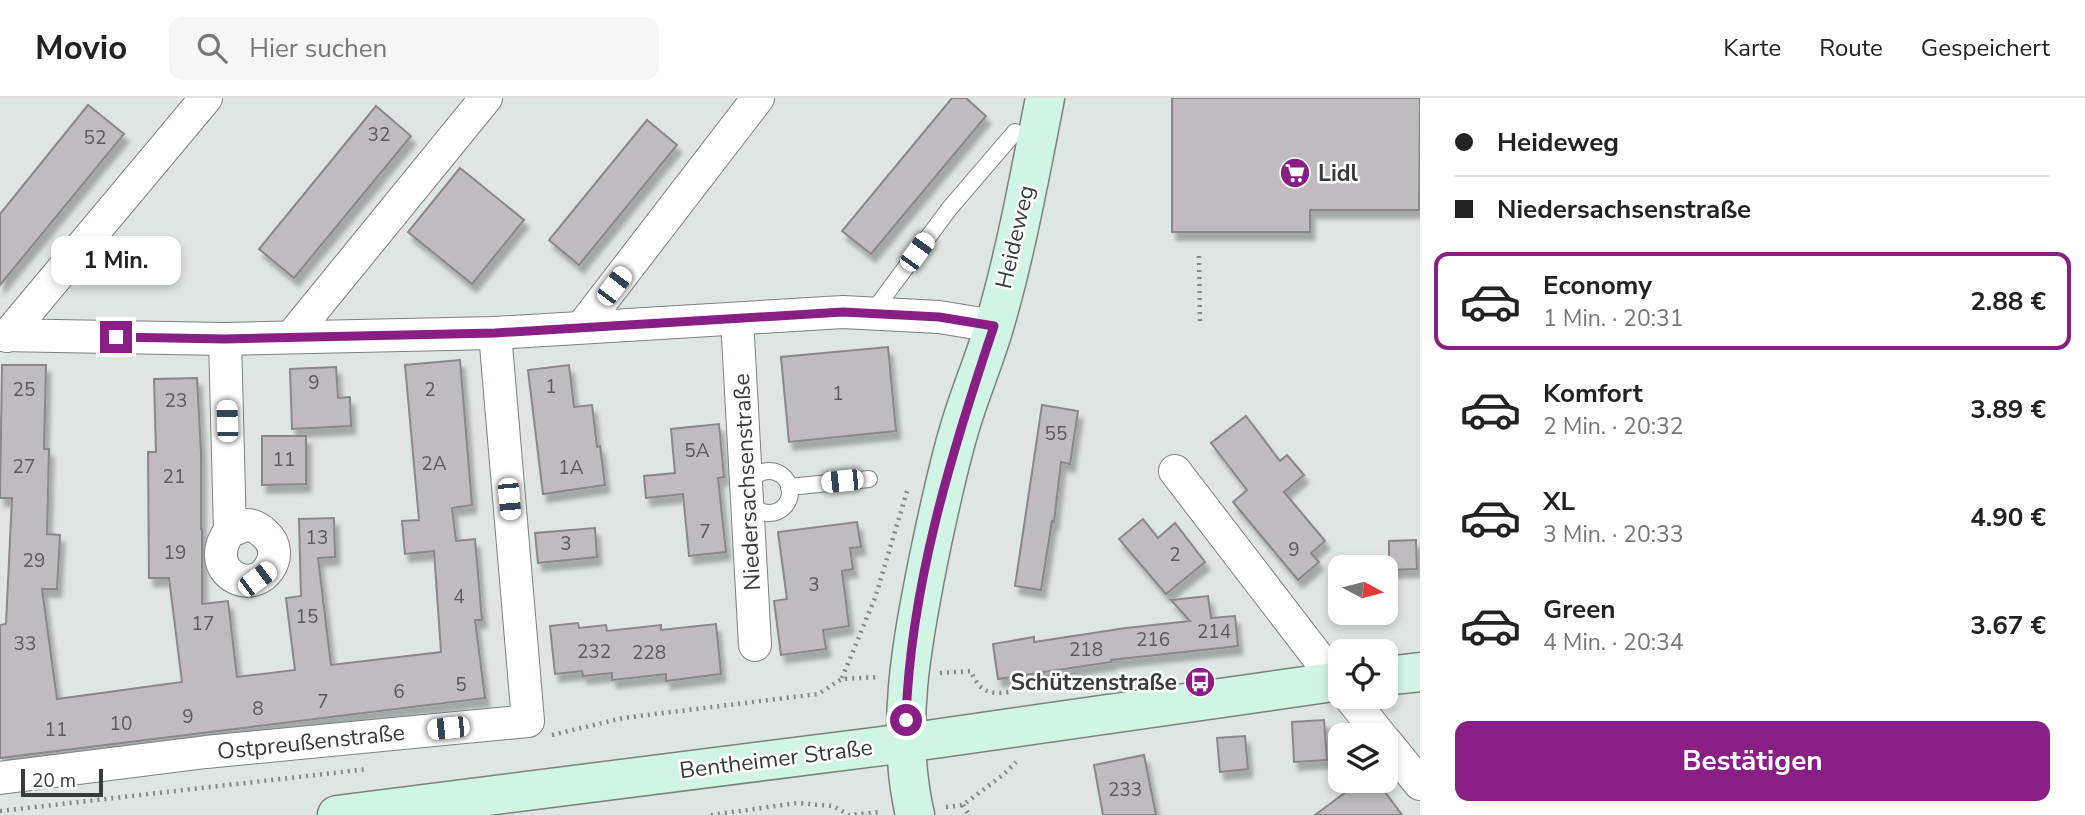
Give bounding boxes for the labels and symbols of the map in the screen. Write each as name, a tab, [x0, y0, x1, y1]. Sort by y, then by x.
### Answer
house number: 32	[368, 122, 390, 148]
house number: 52	[84, 125, 106, 151]
supermarket icon: Lidl	[1278, 156, 1312, 190]
place label: Lidl	[1318, 158, 1359, 189]
street label: Heideweg	[988, 182, 1042, 292]
car	[897, 229, 938, 275]
callout: 1 Min.	[51, 236, 181, 285]
car	[593, 263, 636, 309]
route end	[100, 321, 132, 353]
house number: 9	[308, 370, 320, 396]
street label: Niedersachsenstraße	[726, 373, 768, 591]
house number: 1	[545, 374, 557, 400]
house number: 25	[13, 377, 35, 403]
house number: 2	[424, 377, 436, 403]
house number: 1	[832, 381, 844, 407]
house number: 23	[165, 388, 187, 414]
car	[216, 400, 239, 442]
house number: 55	[1045, 421, 1067, 447]
house number: 5A	[684, 438, 710, 464]
house number: 11	[273, 447, 295, 473]
house number: 2A	[421, 451, 447, 477]
house number: 27	[13, 454, 35, 480]
house number: 1A	[558, 455, 584, 481]
house number: 21	[163, 464, 185, 490]
car	[821, 468, 864, 494]
car	[497, 477, 522, 521]
house number: 7	[699, 519, 711, 545]
house number: 13	[306, 525, 328, 551]
house number: 3	[560, 531, 572, 557]
house number: 9	[1288, 537, 1300, 563]
house number: 19	[164, 540, 186, 566]
house number: 2	[1169, 542, 1181, 568]
house number: 29	[23, 548, 45, 574]
north arrow	[1328, 555, 1398, 625]
car	[234, 558, 281, 600]
house number: 3	[808, 572, 820, 598]
house number: 4	[453, 584, 465, 610]
house number: 15	[296, 604, 318, 630]
house number: 17	[192, 611, 214, 637]
house number: 214	[1197, 619, 1231, 645]
house number: 216	[1136, 627, 1170, 653]
house number: 33	[14, 631, 36, 657]
house number: 218	[1069, 637, 1103, 663]
house number: 232	[577, 639, 611, 665]
house number: 228	[632, 640, 666, 666]
bus stop icon: Schützenstraße	[1183, 665, 1217, 699]
place label: Schützenstraße	[1010, 667, 1177, 698]
house number: 5	[455, 672, 467, 698]
house number: 6	[393, 679, 405, 705]
house number: 7	[317, 689, 329, 715]
house number: 8	[252, 696, 264, 722]
house number: 9	[182, 704, 194, 730]
route start	[890, 704, 922, 736]
house number: 10	[110, 711, 132, 737]
car	[427, 715, 470, 741]
house number: 11	[45, 717, 67, 743]
street label: Ostpreußenstraße	[216, 717, 406, 767]
street label: Bentheimer Straße	[678, 732, 874, 786]
scale bar	[21, 766, 103, 798]
house number: 233	[1108, 777, 1142, 803]

